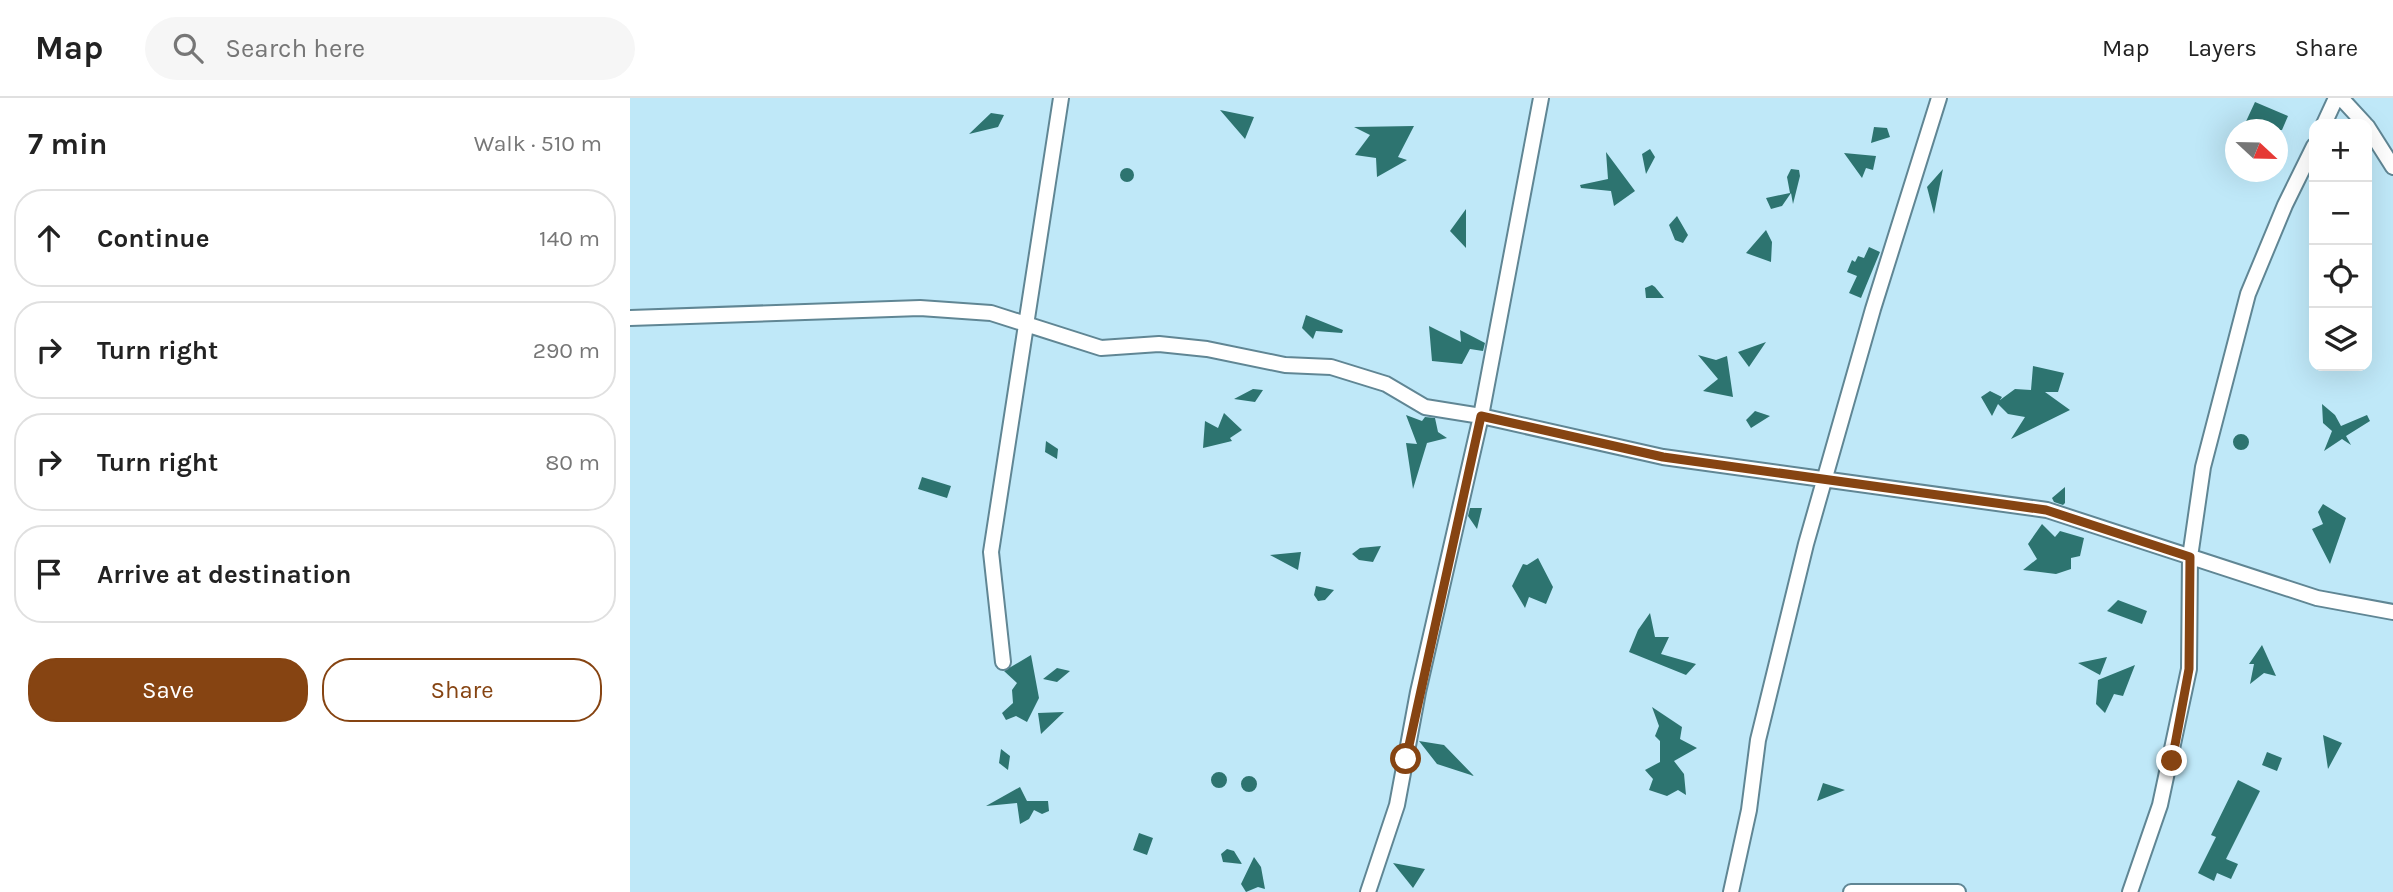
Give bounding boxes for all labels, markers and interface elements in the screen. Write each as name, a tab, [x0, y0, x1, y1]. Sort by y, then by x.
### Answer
search box	[145, 17, 635, 80]
text: Map	[35, 29, 103, 67]
icon: search	[169, 29, 207, 67]
text: Search here	[225, 33, 365, 64]
text: Map	[2102, 34, 2150, 62]
text: Layers	[2188, 34, 2257, 62]
text: Share	[2295, 34, 2358, 62]
north arrow	[2225, 119, 2288, 182]
map controls	[2309, 119, 2372, 371]
button: +	[2309, 119, 2372, 182]
text: 7 min	[28, 126, 108, 162]
text: Walk · 510 m	[474, 130, 602, 157]
button: −	[2309, 182, 2372, 245]
icon: ahead	[30, 219, 68, 257]
text: Continue	[97, 223, 209, 254]
text: 140 m	[539, 225, 600, 252]
button: locate	[2309, 245, 2372, 308]
button: layers	[2309, 308, 2372, 371]
icon: right	[30, 331, 68, 369]
text: Turn right	[97, 335, 218, 366]
text: 290 m	[533, 337, 600, 364]
icon: right	[30, 443, 68, 481]
text: Turn right	[97, 447, 218, 478]
text: 80 m	[545, 449, 600, 476]
icon: arrive	[30, 555, 68, 593]
text: Arrive at destination	[97, 559, 351, 590]
button: Save	[28, 658, 308, 722]
button: Share	[322, 658, 602, 722]
route start	[1390, 743, 1421, 774]
route end	[2156, 745, 2187, 776]

